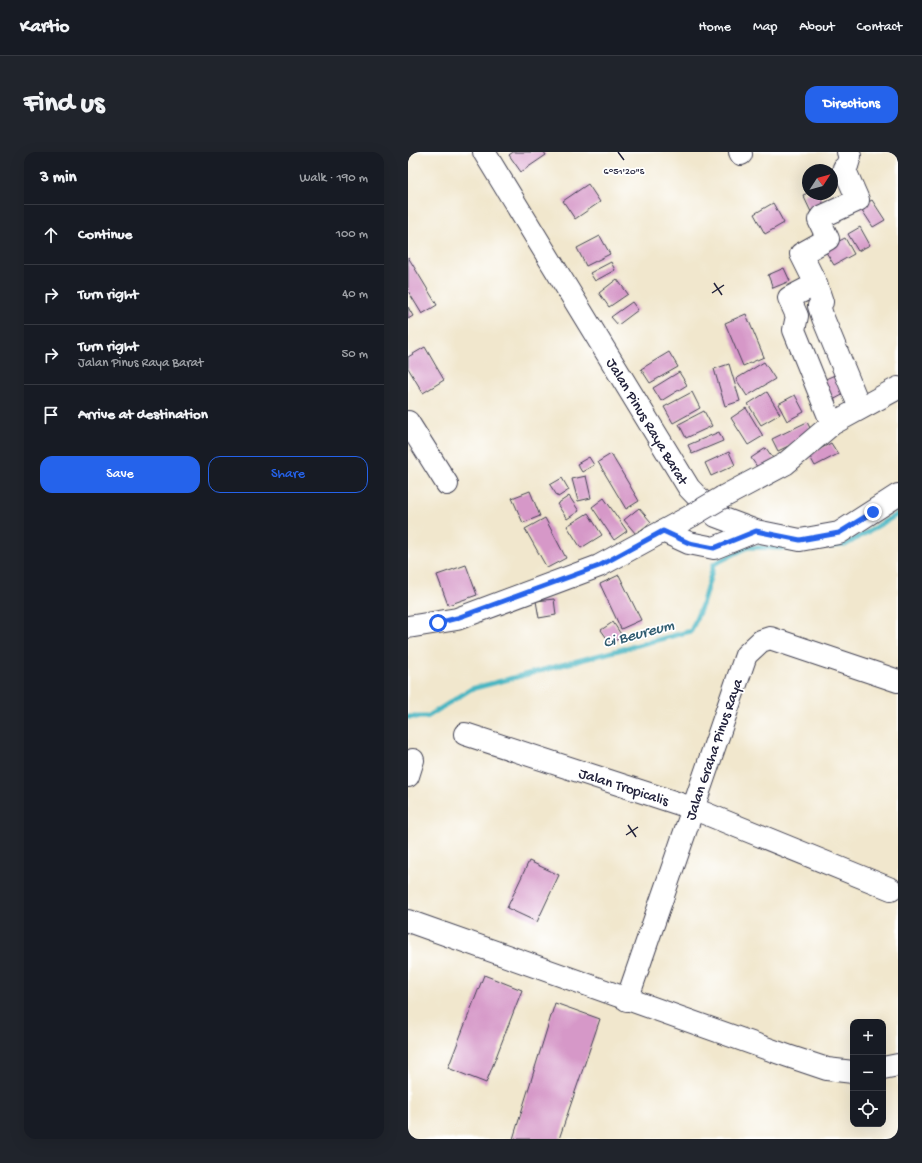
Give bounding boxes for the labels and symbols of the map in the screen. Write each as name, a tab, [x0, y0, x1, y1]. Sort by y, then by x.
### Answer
north arrow	[802, 164, 838, 200]
text: 6°51'20"S	[604, 166, 645, 178]
street label: Jalan Pinus Raya Barat	[601, 355, 692, 490]
route end	[864, 503, 882, 521]
route start	[429, 614, 447, 632]
water label: Ci Beureum	[601, 617, 677, 654]
street label: Jalan Graha Pinus Raya	[682, 676, 748, 823]
street label: Jalan Tropicalis	[576, 765, 671, 811]

